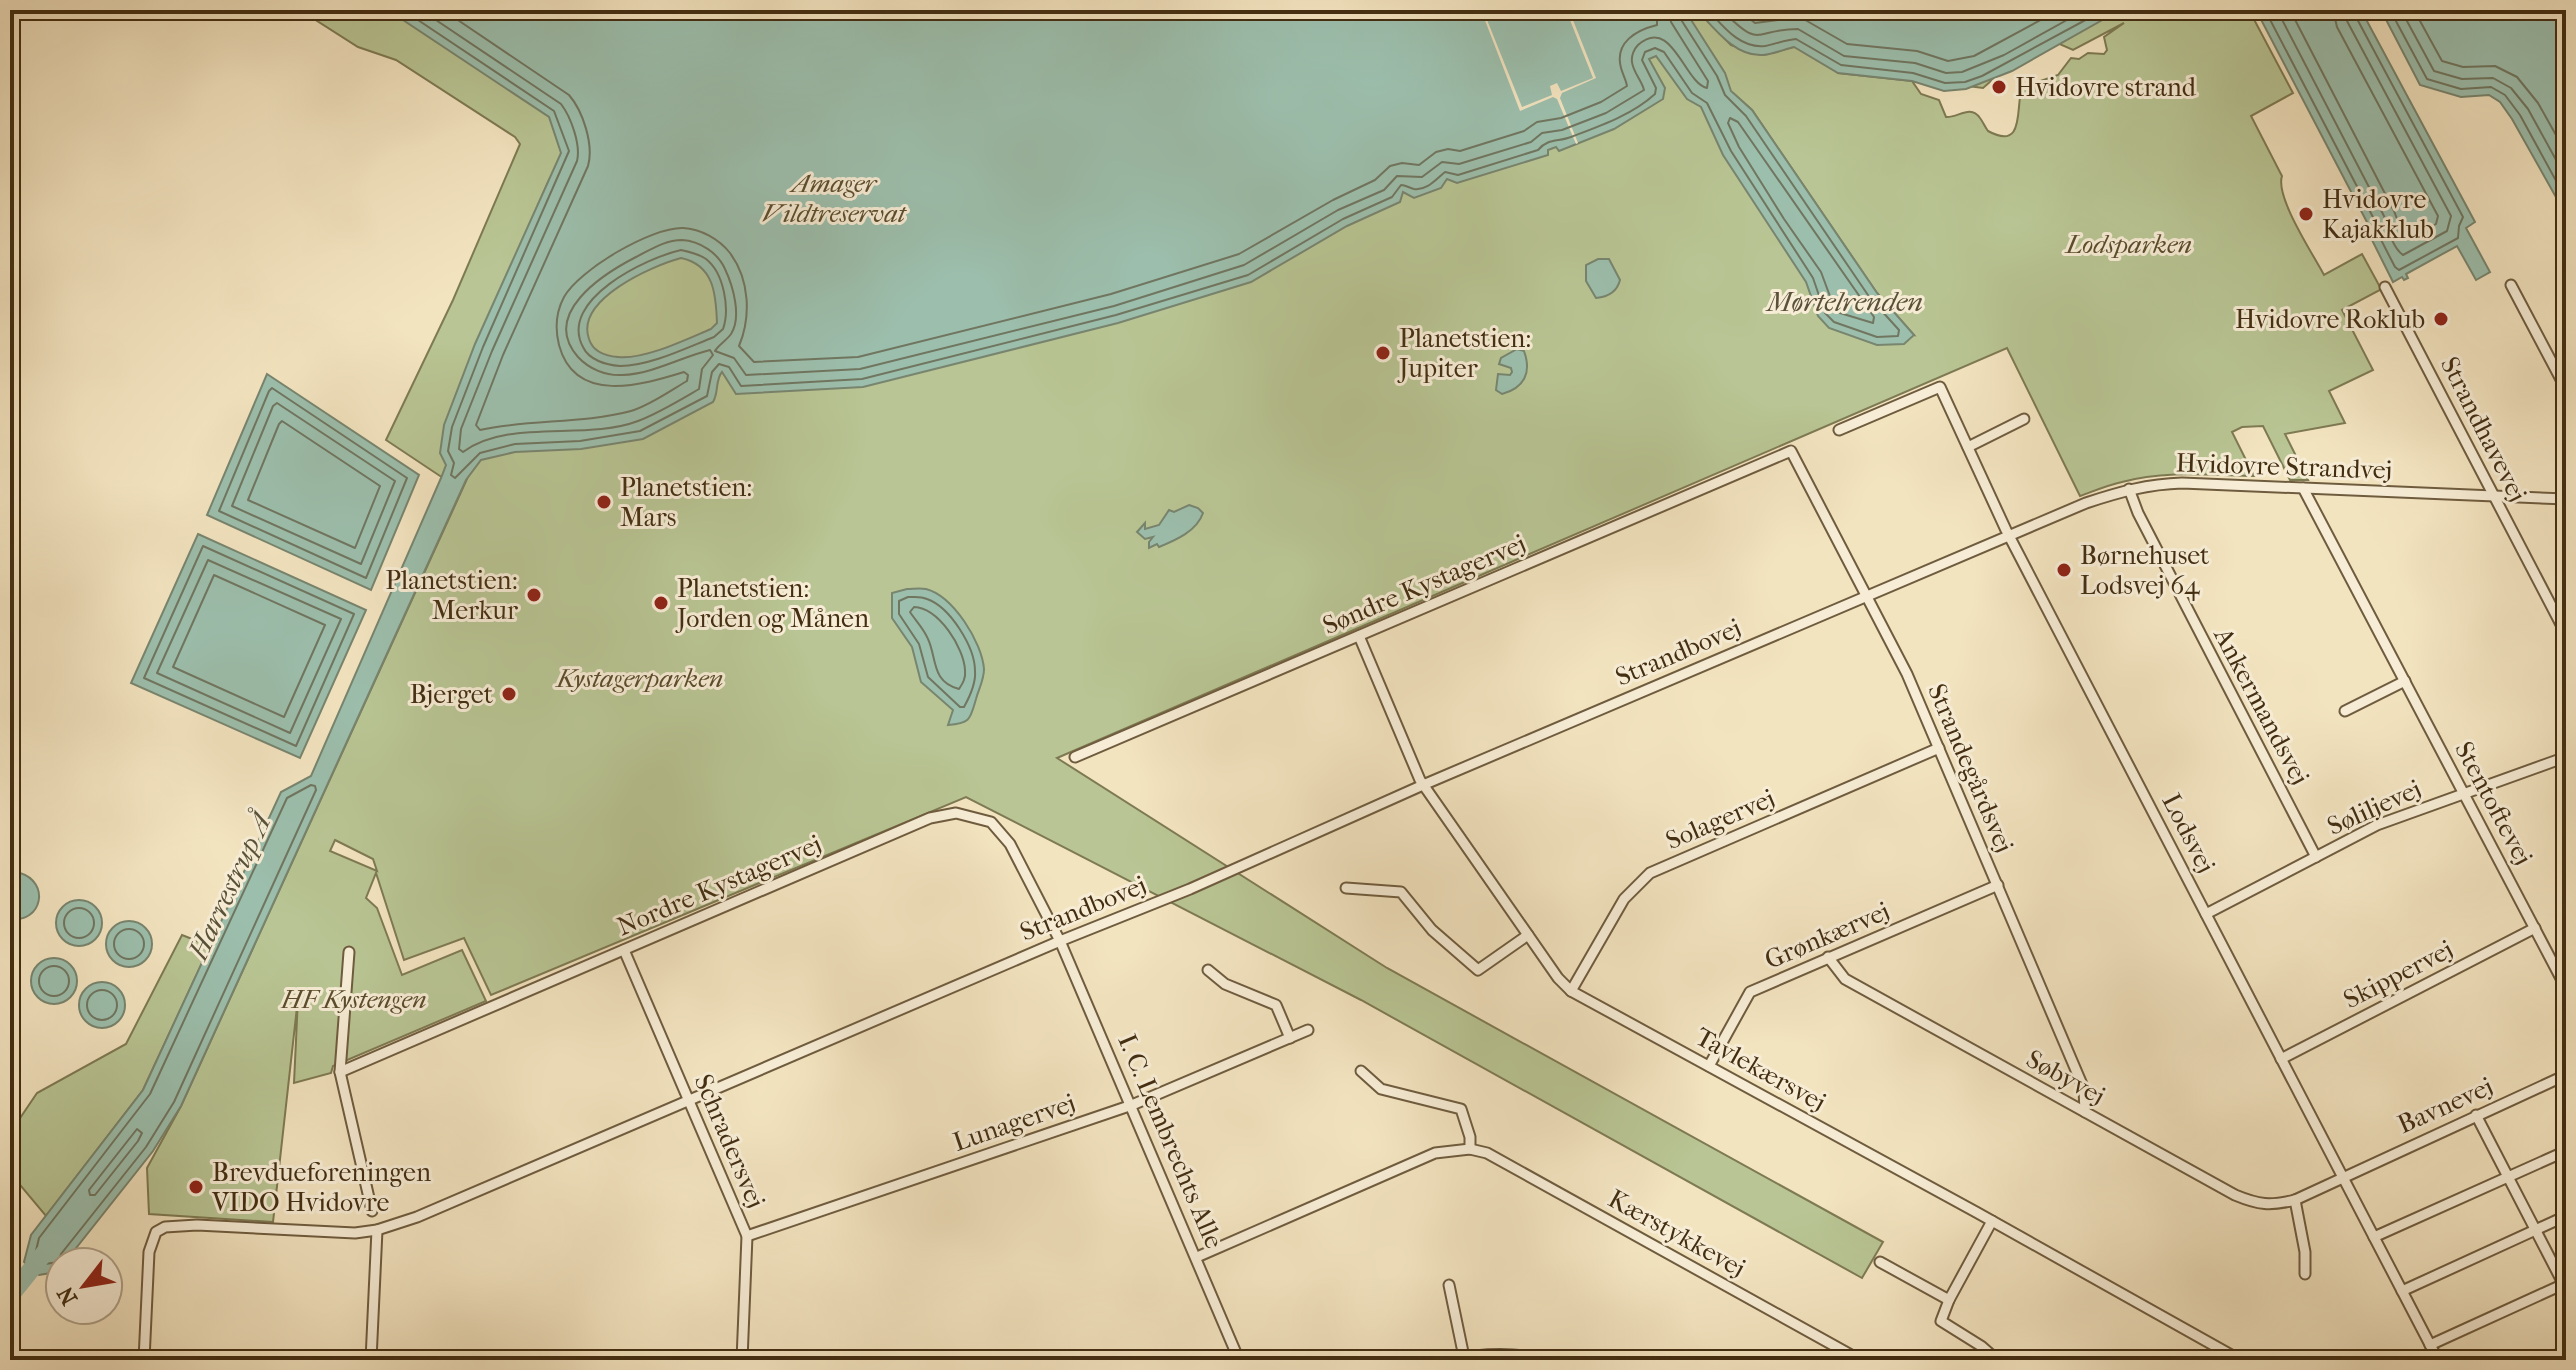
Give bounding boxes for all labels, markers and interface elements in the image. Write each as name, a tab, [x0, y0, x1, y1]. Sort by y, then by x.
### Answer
place label: Hvidovre strand	[2015, 72, 2197, 103]
marker: Hvidovre strand	[1990, 78, 2008, 96]
park label: Amager Vildtreservat	[762, 168, 908, 229]
place label: Hvidovre Kajakklub	[2322, 184, 2434, 245]
marker: Hvidovre Kajakklub	[2297, 205, 2315, 223]
park label: Lodsparken	[2064, 229, 2192, 260]
water label: Mørtelrenden	[1765, 285, 1923, 318]
place label: Hvidovre Roklub	[2235, 304, 2425, 335]
marker: Hvidovre Roklub	[2432, 310, 2450, 328]
place label: Planetstien: Jupiter	[1397, 323, 1532, 384]
marker: Planetstien: Jupiter	[1374, 344, 1392, 362]
street label: Strandhavevej	[2434, 352, 2533, 507]
street label: Hvidovre Strandvej	[2175, 447, 2393, 486]
place label: Planetstien: Mars	[620, 472, 753, 533]
marker: Planetstien: Mars	[595, 493, 613, 511]
street label: Søndre Kystagervej	[1318, 528, 1530, 641]
place label: Børnehuset Lodsvej 64	[2080, 540, 2210, 601]
marker: Børnehuset Lodsvej 64	[2055, 561, 2073, 579]
place label: Planetstien: Merkur	[385, 565, 518, 626]
place label: Planetstien: Jorden og Månen	[675, 573, 869, 634]
marker: Planetstien: Merkur	[525, 586, 543, 604]
marker: Planetstien: Jorden og Månen	[652, 594, 670, 612]
street label: Strandbovej	[1611, 612, 1746, 693]
street label: Ankermandsvej	[2207, 622, 2316, 790]
park label: Kystagerparken	[555, 663, 723, 694]
place label: Bjerget	[410, 679, 494, 710]
street label: Strandegårdsvej	[1921, 679, 2020, 857]
marker: Bjerget	[500, 685, 518, 703]
street label: Stentoftevej	[2448, 736, 2539, 870]
street label: Søliljevej	[2322, 773, 2426, 842]
street label: Solagervej	[1661, 783, 1779, 856]
street label: Lodsvej	[2155, 788, 2222, 878]
water label: Harrestrup Å	[181, 805, 279, 966]
street label: Nordre Kystagervej	[612, 828, 826, 943]
street label: Strandbovej	[1016, 869, 1151, 948]
street label: Grønkærvej	[1760, 895, 1894, 976]
street label: Skippervej	[2338, 934, 2458, 1015]
park label: HF Kystengen	[280, 984, 427, 1015]
street label: Tavlekærsvej	[1690, 1021, 1831, 1118]
street label: I. C. Lembrechts Alle	[1111, 1029, 1230, 1253]
street label: Søbyvej	[2021, 1043, 2111, 1112]
street label: Schradersvej	[687, 1070, 772, 1213]
street label: Bavnevej	[2393, 1071, 2498, 1140]
street label: Lunagervej	[949, 1087, 1079, 1158]
place label: Brevdueforeningen VIDO Hvidovre	[211, 1157, 431, 1218]
marker: Brevdueforeningen VIDO Hvidovre	[187, 1178, 205, 1196]
street label: Kærstykkevej	[1603, 1183, 1751, 1284]
north arrow	[44, 1246, 124, 1326]
text: N	[52, 1282, 83, 1310]

